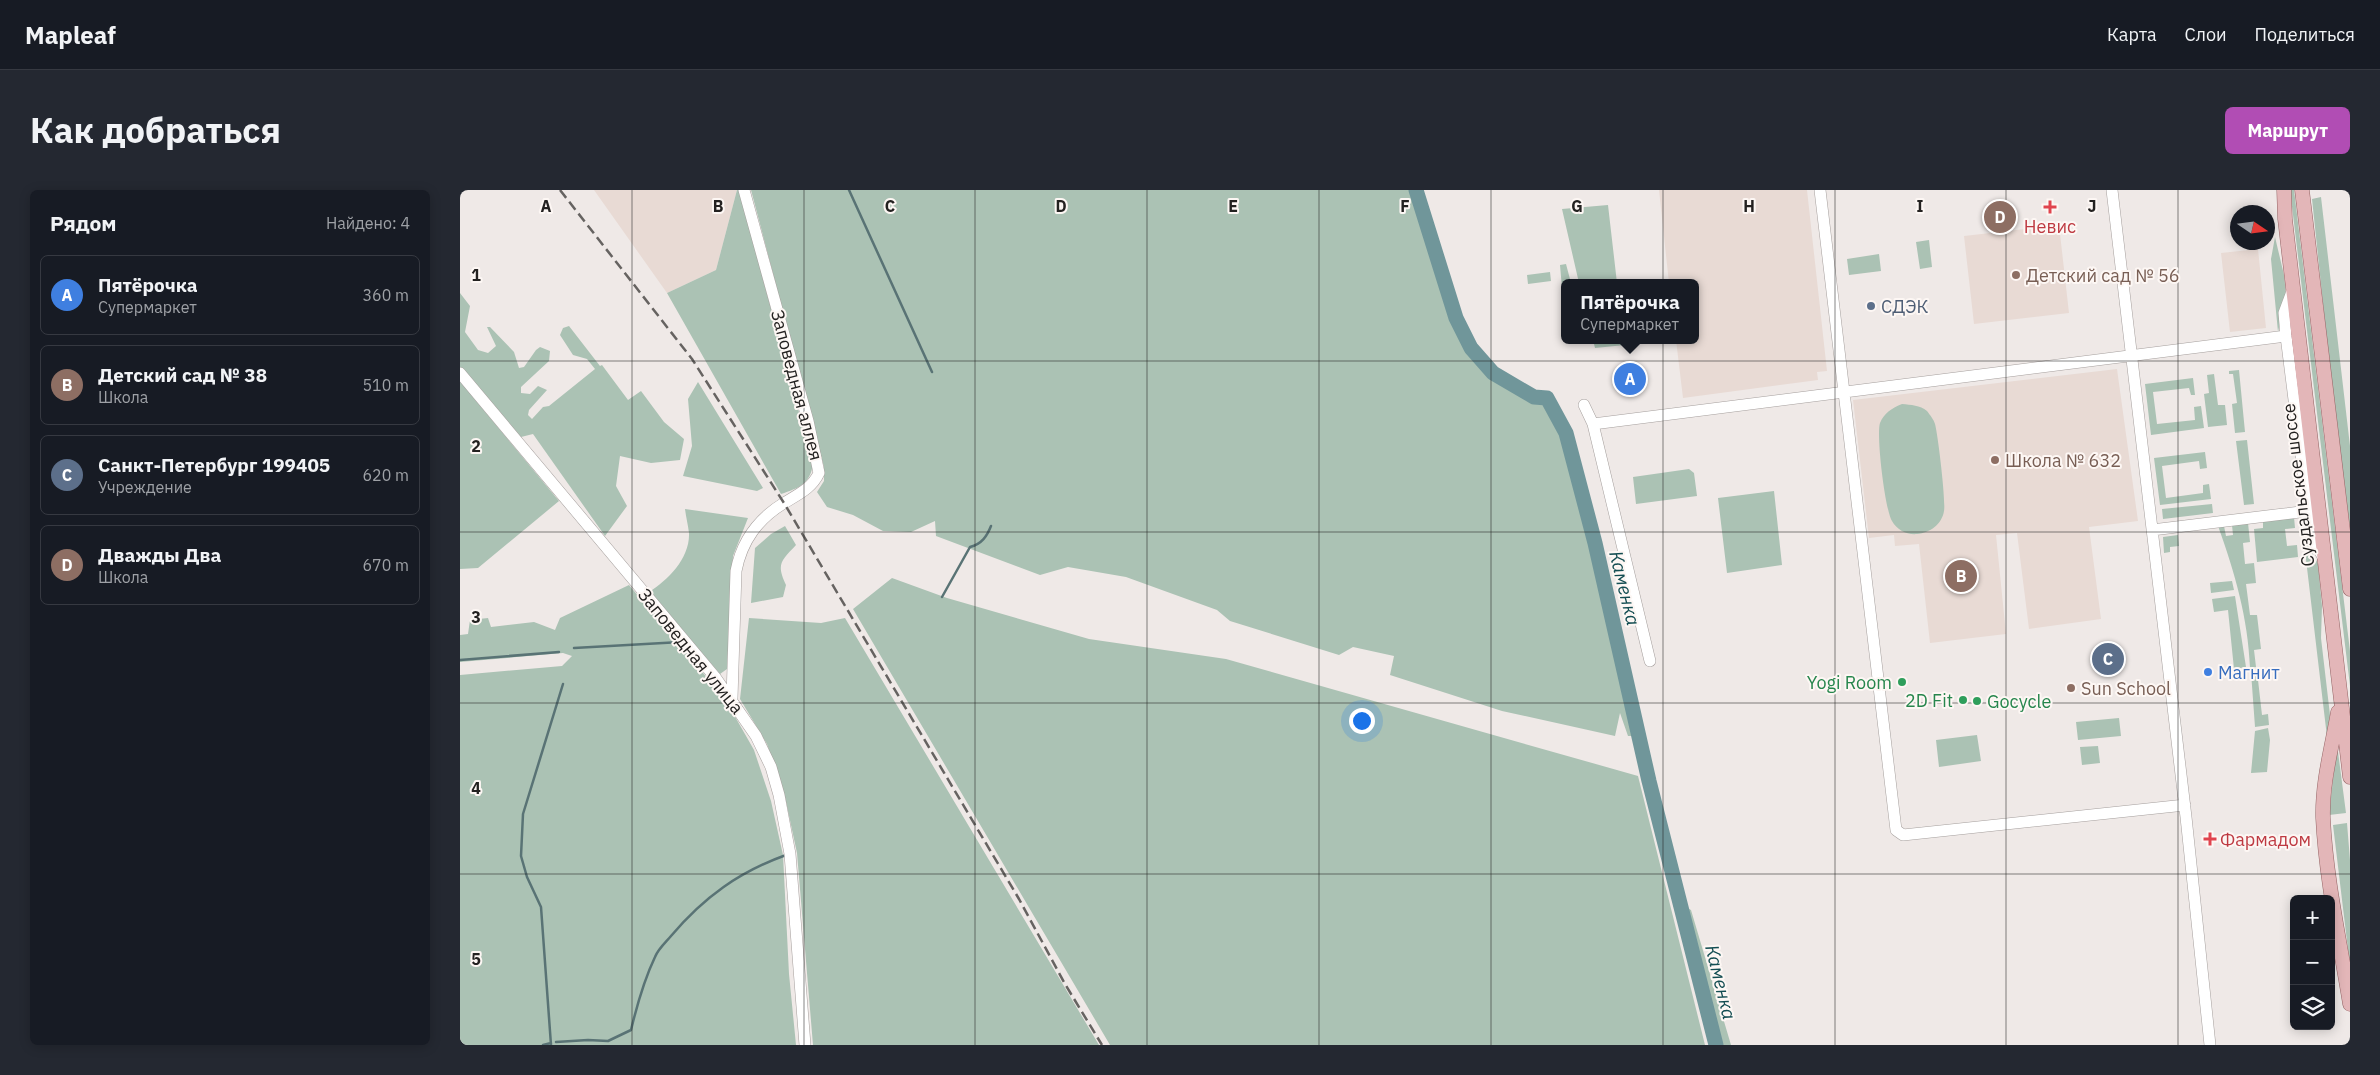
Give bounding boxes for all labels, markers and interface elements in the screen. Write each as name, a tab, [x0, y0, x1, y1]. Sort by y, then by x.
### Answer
text: Mapleaf	[25, 19, 116, 51]
text: Карта	[2107, 23, 2157, 46]
text: Слои	[2185, 23, 2227, 46]
text: Поделиться	[2255, 23, 2355, 46]
text: Как добраться	[30, 107, 281, 153]
button: Маршрут	[2225, 107, 2350, 154]
text: A	[541, 196, 552, 216]
text: B	[713, 196, 724, 216]
text: C	[885, 196, 895, 216]
text: D	[1055, 196, 1067, 216]
text: E	[1228, 196, 1238, 216]
text: F	[1400, 196, 1410, 216]
text: G	[1571, 196, 1583, 216]
text: H	[1743, 196, 1755, 216]
text: I	[1917, 196, 1924, 216]
text: J	[2088, 196, 2096, 216]
pin: D	[1984, 198, 2016, 236]
marker: Невис	[2044, 201, 2056, 213]
north arrow	[2230, 205, 2275, 250]
text: Рядом	[50, 209, 117, 237]
text: Найдено: 4	[326, 213, 410, 233]
place label: Невис	[2024, 215, 2076, 238]
place label: Детский сад № 56	[2026, 264, 2180, 287]
text: 1	[471, 265, 481, 285]
marker: Детский сад № 56	[2010, 269, 2022, 281]
text: Пятёрочка	[98, 273, 198, 297]
popup	[1561, 279, 1699, 344]
text: A	[62, 285, 72, 305]
text: 360 m	[362, 285, 409, 305]
text: Пятёрочка	[1580, 290, 1680, 314]
place label: СДЭК	[1881, 295, 1929, 318]
text: Супермаркет	[98, 297, 197, 317]
marker: СДЭК	[1865, 300, 1877, 312]
street label: Заповедная аллея	[766, 307, 828, 463]
text: Супермаркет	[1580, 314, 1679, 334]
pin: A	[1614, 360, 1646, 398]
text: Детский сад № 38	[98, 363, 267, 387]
text: B	[62, 375, 72, 395]
text: 510 m	[362, 375, 409, 395]
text: Школа	[98, 387, 148, 407]
street label: Суздальское шоссе	[2277, 402, 2319, 568]
text: 2	[471, 436, 481, 456]
place label: Школа № 632	[2005, 449, 2121, 472]
text: Санкт-Петербург 199405	[98, 453, 330, 477]
marker: Школа № 632	[1989, 454, 2001, 466]
text: C	[62, 465, 72, 485]
text: 620 m	[362, 465, 409, 485]
text: Учреждение	[98, 477, 192, 497]
text: Дважды Два	[98, 543, 221, 567]
water label: Каменка	[1604, 548, 1646, 628]
text: D	[61, 555, 73, 575]
text: 670 m	[362, 555, 409, 575]
pin: B	[1945, 557, 1977, 595]
text: Школа	[98, 567, 148, 587]
street label: Заповедная улица	[633, 583, 749, 719]
text: 3	[471, 607, 481, 627]
pin: C	[2092, 640, 2124, 678]
place label: Магнит	[2218, 661, 2280, 684]
marker: Магнит	[2202, 666, 2214, 678]
place label: Yogi Room	[1807, 671, 1892, 694]
marker: Yogi Room	[1896, 676, 1908, 688]
place label: Sun School	[2081, 677, 2171, 700]
marker: Sun School	[2065, 682, 2077, 694]
place label: 2D Fit	[1905, 689, 1953, 712]
place label: Gocycle	[1987, 690, 2051, 713]
marker: 2D Fit	[1957, 694, 1969, 706]
marker: Gocycle	[1971, 695, 1983, 707]
your location	[1349, 708, 1375, 734]
text: 4	[471, 778, 481, 798]
place label: Фармадом	[2220, 828, 2311, 851]
marker: Фармадом	[2204, 833, 2216, 845]
map controls	[2290, 895, 2335, 1030]
button: +	[2290, 895, 2335, 940]
button: −	[2290, 940, 2335, 985]
water label: Каменка	[1700, 942, 1742, 1022]
text: 5	[471, 949, 481, 969]
button: layers	[2290, 985, 2335, 1030]

